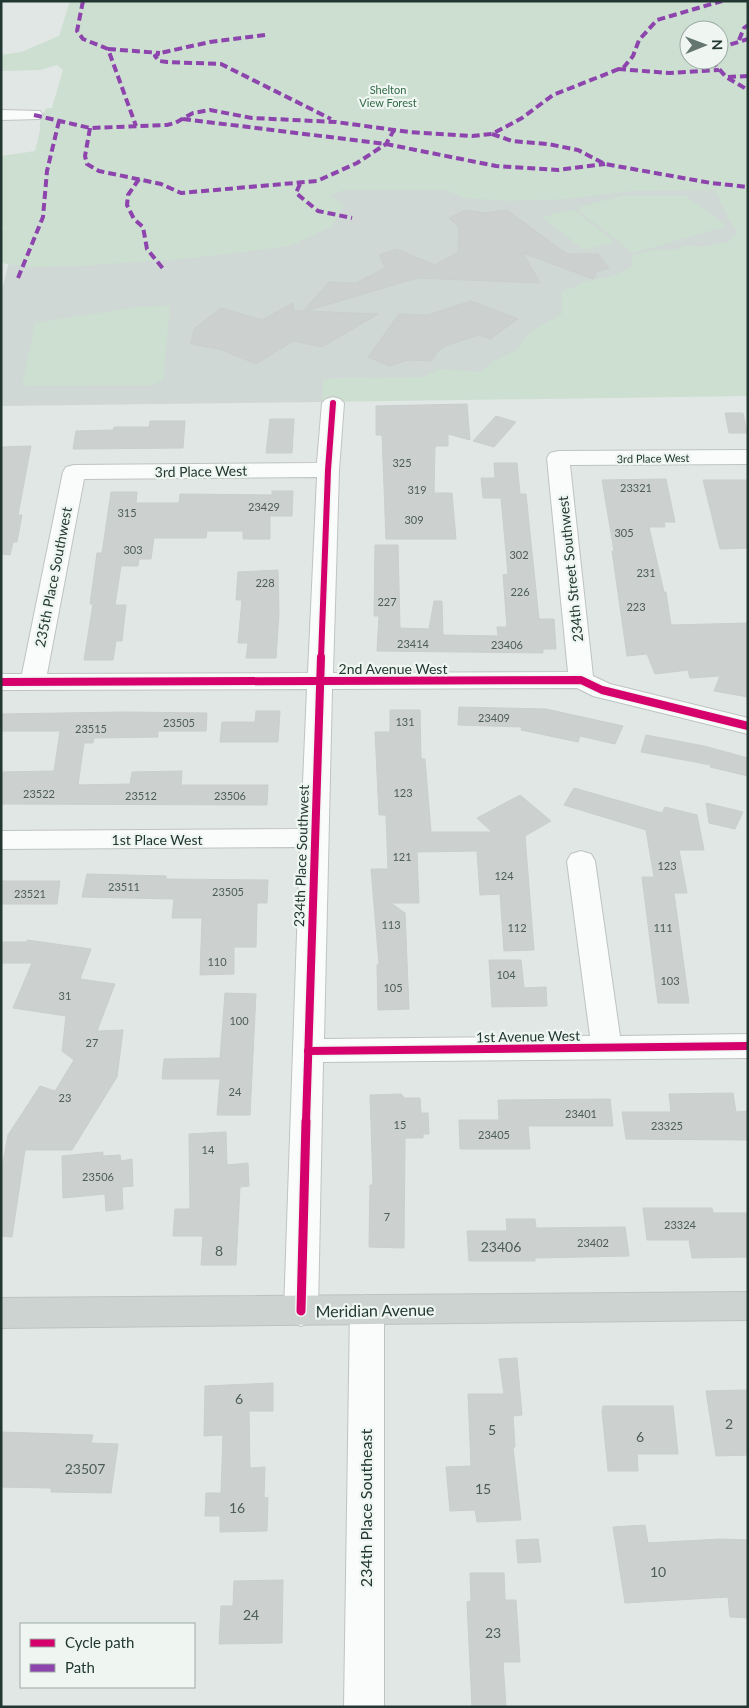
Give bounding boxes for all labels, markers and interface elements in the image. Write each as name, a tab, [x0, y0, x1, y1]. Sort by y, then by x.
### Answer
north arrow	[679, 20, 729, 70]
text: N	[709, 39, 726, 50]
park label: Shelton View Forest	[359, 83, 417, 109]
street label: 3rd Place West	[617, 451, 690, 465]
house number: 325	[392, 456, 412, 469]
street label: 3rd Place West	[155, 462, 247, 480]
house number: 23321	[620, 481, 652, 494]
house number: 319	[407, 483, 427, 496]
street label: 234th Street Southwest	[554, 495, 586, 643]
house number: 23429	[248, 500, 280, 513]
street label: 235th Place Southwest	[31, 505, 75, 649]
house number: 315	[117, 506, 137, 519]
house number: 309	[404, 513, 424, 526]
house number: 305	[614, 526, 634, 539]
house number: 303	[123, 543, 143, 556]
house number: 302	[509, 548, 529, 561]
house number: 231	[636, 566, 656, 579]
house number: 228	[255, 576, 275, 589]
house number: 226	[510, 585, 530, 598]
house number: 227	[377, 595, 397, 608]
house number: 223	[626, 600, 646, 613]
house number: 23414	[397, 637, 430, 650]
house number: 23406	[491, 638, 523, 651]
street label: 2nd Avenue West	[339, 660, 447, 677]
house number: 23409	[478, 711, 510, 724]
house number: 131	[395, 715, 415, 728]
house number: 23505	[163, 716, 195, 729]
house number: 23515	[75, 722, 107, 735]
street label: 234th Place Southwest	[290, 785, 312, 927]
house number: 123	[393, 786, 413, 799]
house number: 23522	[23, 787, 55, 800]
house number: 23512	[125, 789, 157, 802]
house number: 23506	[214, 789, 246, 802]
street label: 1st Place West	[112, 831, 202, 848]
house number: 121	[392, 850, 412, 863]
house number: 123	[657, 859, 677, 872]
house number: 124	[494, 869, 514, 882]
house number: 23511	[108, 880, 140, 893]
house number: 23505	[212, 885, 244, 898]
house number: 23521	[14, 887, 46, 900]
house number: 113	[381, 918, 401, 931]
house number: 112	[507, 921, 527, 934]
house number: 111	[653, 921, 673, 934]
house number: 110	[207, 955, 227, 968]
house number: 104	[496, 968, 516, 981]
house number: 103	[660, 974, 680, 987]
house number: 105	[383, 981, 403, 994]
house number: 31	[59, 989, 71, 1002]
house number: 100	[229, 1014, 249, 1027]
street label: 1st Avenue West	[476, 1027, 580, 1045]
house number: 27	[86, 1036, 98, 1049]
house number: 24	[229, 1085, 242, 1098]
house number: 23	[59, 1091, 71, 1104]
house number: 23401	[565, 1107, 597, 1120]
house number: 15	[394, 1118, 406, 1131]
house number: 23325	[651, 1119, 683, 1132]
house number: 23405	[478, 1128, 510, 1141]
house number: 14	[202, 1143, 215, 1156]
house number: 23506	[82, 1170, 114, 1183]
house number: 7	[384, 1210, 390, 1223]
house number: 23324	[664, 1218, 697, 1231]
house number: 23402	[577, 1236, 609, 1249]
house number: 23406	[481, 1238, 521, 1255]
house number: 8	[215, 1242, 223, 1259]
street label: Meridian Avenue	[315, 1299, 435, 1321]
house number: 6	[235, 1390, 243, 1407]
house number: 2	[725, 1415, 733, 1432]
house number: 5	[488, 1421, 496, 1438]
house number: 6	[636, 1428, 644, 1445]
street label: 234th Place Southeast	[356, 1429, 375, 1587]
house number: 23507	[65, 1460, 105, 1477]
house number: 15	[475, 1480, 491, 1497]
house number: 16	[229, 1499, 245, 1516]
house number: 10	[650, 1563, 666, 1580]
house number: 24	[243, 1606, 259, 1623]
legend	[20, 1623, 195, 1688]
house number: 23	[485, 1624, 501, 1641]
text: Cycle path	[65, 1633, 134, 1651]
text: Path	[65, 1658, 95, 1676]

